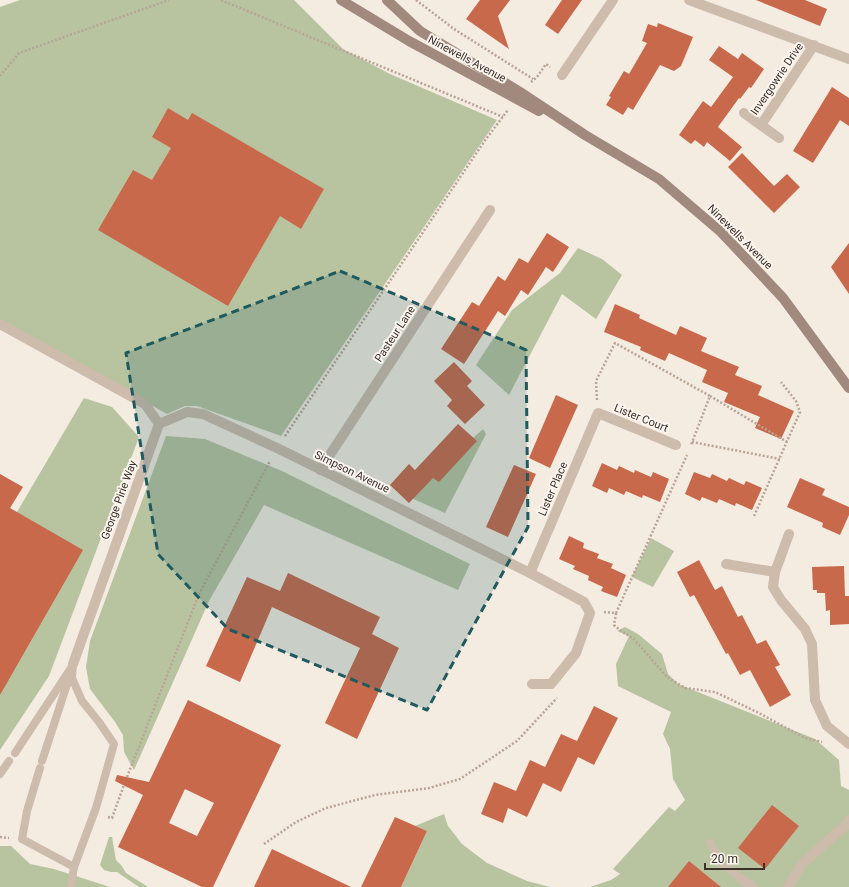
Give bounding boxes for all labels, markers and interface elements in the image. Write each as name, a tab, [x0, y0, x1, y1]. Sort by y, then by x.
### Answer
street label: Ninewells Avenue	[426, 33, 508, 85]
street label: Invergowrie Drive	[748, 40, 806, 118]
street label: Ninewells Avenue	[705, 202, 775, 272]
street label: Pasteur Lane	[372, 303, 418, 365]
street label: Lister Court	[612, 401, 670, 435]
street label: Simpson Avenue	[312, 448, 392, 496]
street label: George Pirie Way	[99, 458, 140, 541]
street label: Lister Place	[536, 460, 570, 518]
scale bar	[705, 845, 764, 871]
text: 20 m	[711, 852, 738, 866]

